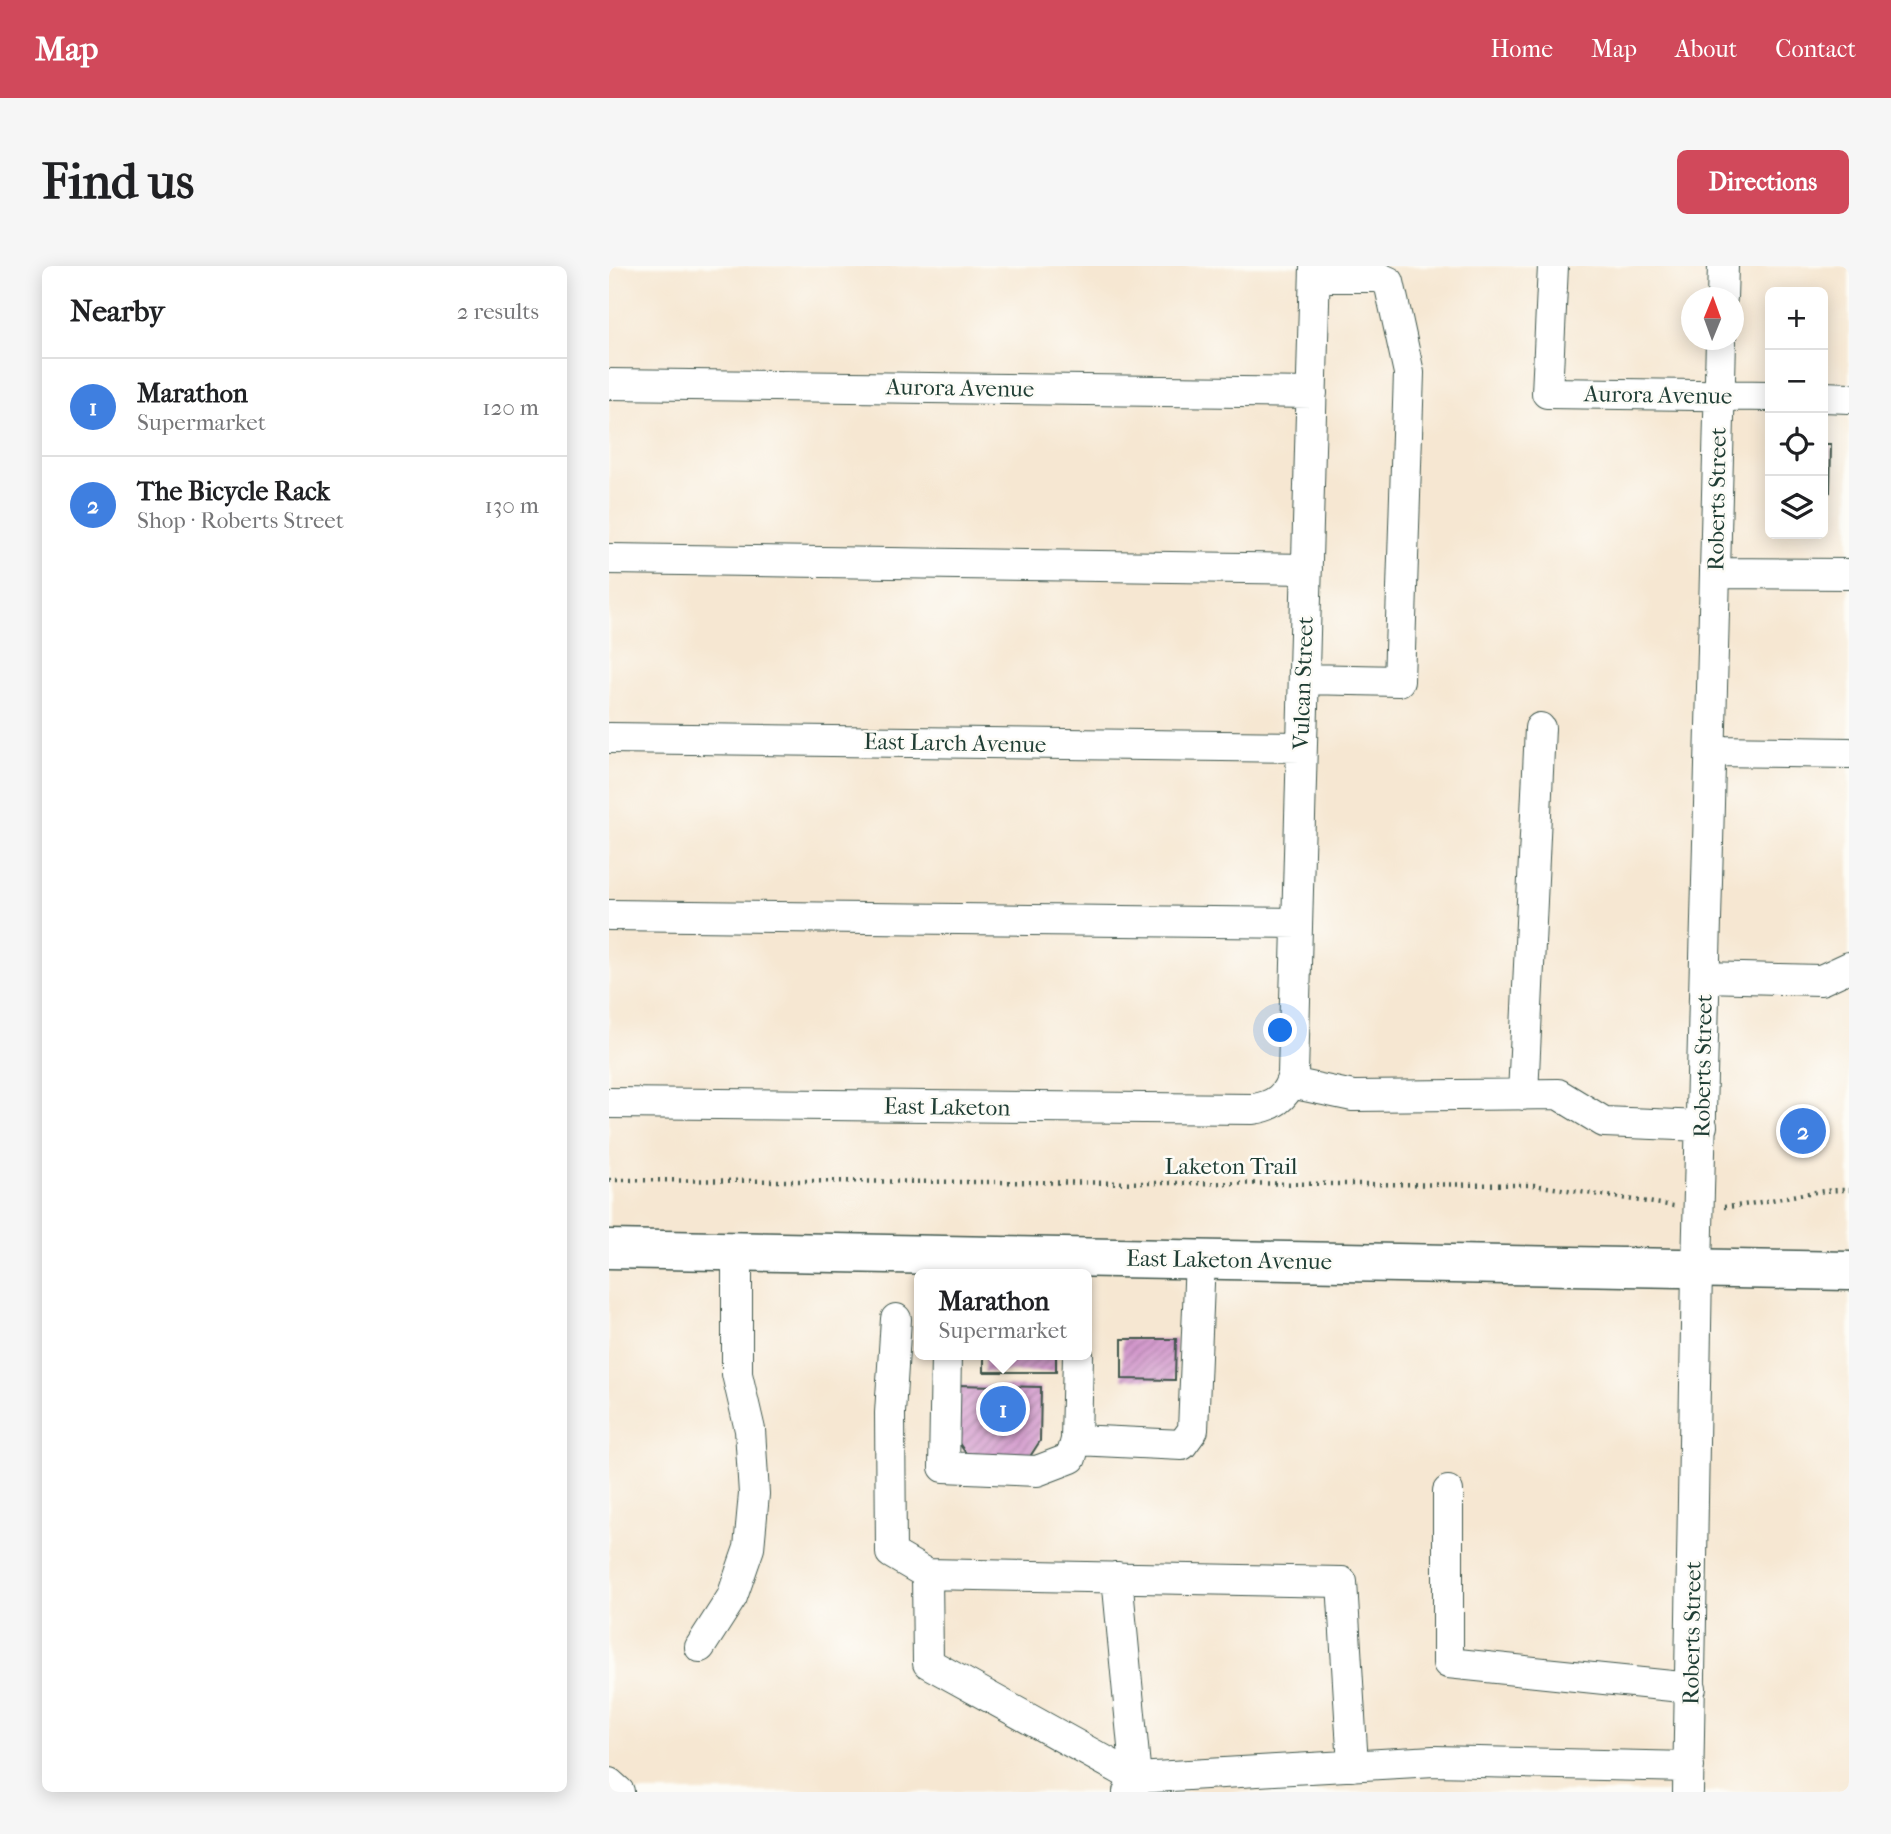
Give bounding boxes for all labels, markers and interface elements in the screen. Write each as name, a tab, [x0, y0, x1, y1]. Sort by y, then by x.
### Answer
text: Map	[35, 30, 98, 69]
text: Home	[1491, 35, 1553, 63]
text: Map	[1591, 35, 1637, 63]
text: About	[1675, 35, 1737, 63]
text: Contact	[1775, 35, 1856, 63]
button: Directions	[1677, 150, 1849, 214]
text: Find us	[42, 153, 194, 211]
north arrow	[1681, 287, 1744, 350]
map controls	[1765, 287, 1828, 539]
button: +	[1765, 287, 1828, 350]
text: Nearby	[70, 294, 165, 329]
text: 2 results	[457, 298, 539, 325]
button: −	[1765, 350, 1828, 413]
street label: Aurora Avenue	[885, 373, 1034, 403]
text: Marathon	[137, 378, 248, 409]
street label: Aurora Avenue	[1583, 380, 1732, 410]
text: 1	[89, 394, 97, 421]
text: 120 m	[482, 394, 539, 421]
text: Supermarket	[137, 409, 266, 436]
button: locate	[1765, 413, 1828, 476]
street label: Roberts Street	[1702, 427, 1732, 571]
text: The Bicycle Rack	[137, 476, 330, 507]
button: layers	[1765, 476, 1828, 539]
text: 2	[87, 492, 99, 519]
text: 130 m	[485, 492, 539, 519]
text: Shop · Roberts Street	[137, 507, 344, 534]
street label: Vulcan Street	[1287, 616, 1319, 751]
street label: East Larch Avenue	[863, 728, 1047, 758]
street label: Roberts Street	[1688, 994, 1718, 1138]
your location	[1263, 1013, 1297, 1047]
street label: East Laketon	[883, 1092, 1011, 1122]
pin: 2	[1780, 1105, 1826, 1157]
street label: Laketon Trail	[1165, 1153, 1298, 1180]
street label: East Laketon Avenue	[1126, 1245, 1332, 1275]
popup	[914, 1269, 1092, 1360]
text: Marathon	[939, 1286, 1049, 1317]
text: Supermarket	[939, 1317, 1067, 1344]
pin: 1	[980, 1383, 1026, 1435]
street label: Roberts Street	[1677, 1561, 1707, 1705]

